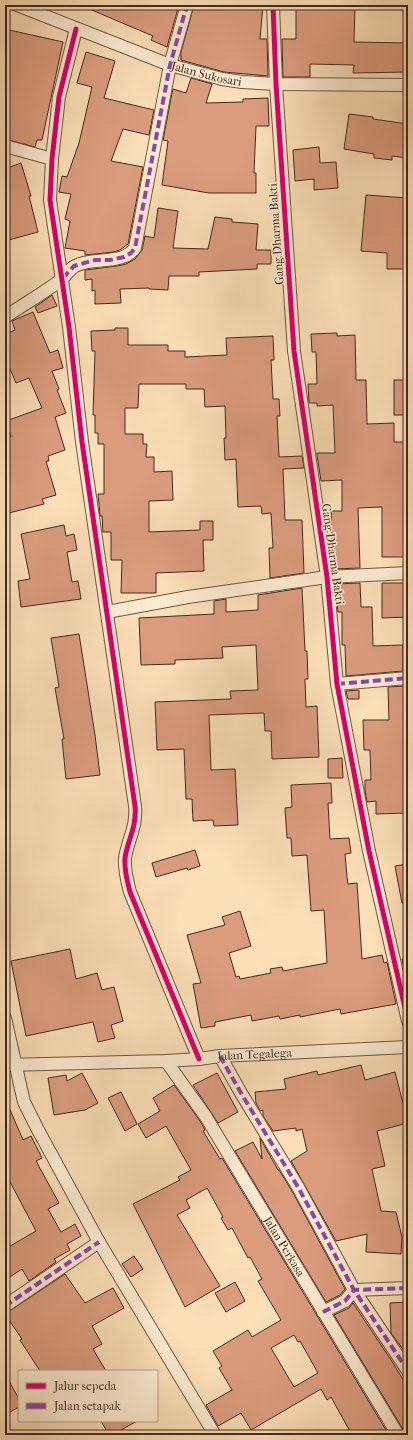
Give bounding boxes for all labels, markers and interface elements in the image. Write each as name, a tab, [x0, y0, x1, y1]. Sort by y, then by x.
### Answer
street label: Jalan Sukosari	[169, 58, 243, 89]
street label: Gang Dharma Bakti	[265, 182, 287, 285]
street label: Gang Dharma Bakti	[319, 503, 347, 606]
street label: Jalan Tegalega	[216, 1046, 293, 1063]
street label: Jalan Perkasa	[260, 1213, 308, 1279]
legend	[18, 1370, 158, 1422]
text: Jalur sepeda	[53, 1379, 117, 1393]
text: Jalan setapak	[53, 1399, 121, 1413]

